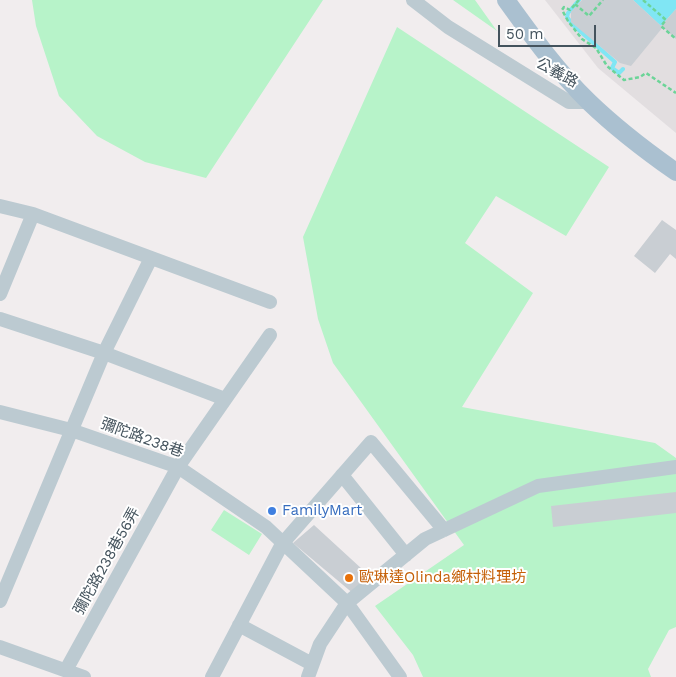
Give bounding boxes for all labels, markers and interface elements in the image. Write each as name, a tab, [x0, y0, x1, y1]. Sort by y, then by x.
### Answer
scale bar	[501, 15, 598, 47]
text: 50 m	[506, 25, 543, 43]
street label: 公義路	[533, 54, 581, 92]
street label: 彌陀路238巷	[98, 415, 186, 461]
place label: FamilyMart	[282, 502, 362, 520]
street label: 彌陀路238巷56弄	[70, 504, 144, 618]
marker: FamilyMart	[266, 505, 278, 517]
place label: 歐琳達Olinda鄉村料理坊	[359, 569, 526, 587]
marker: 歐琳達Olinda鄉村料理坊	[343, 572, 355, 584]

